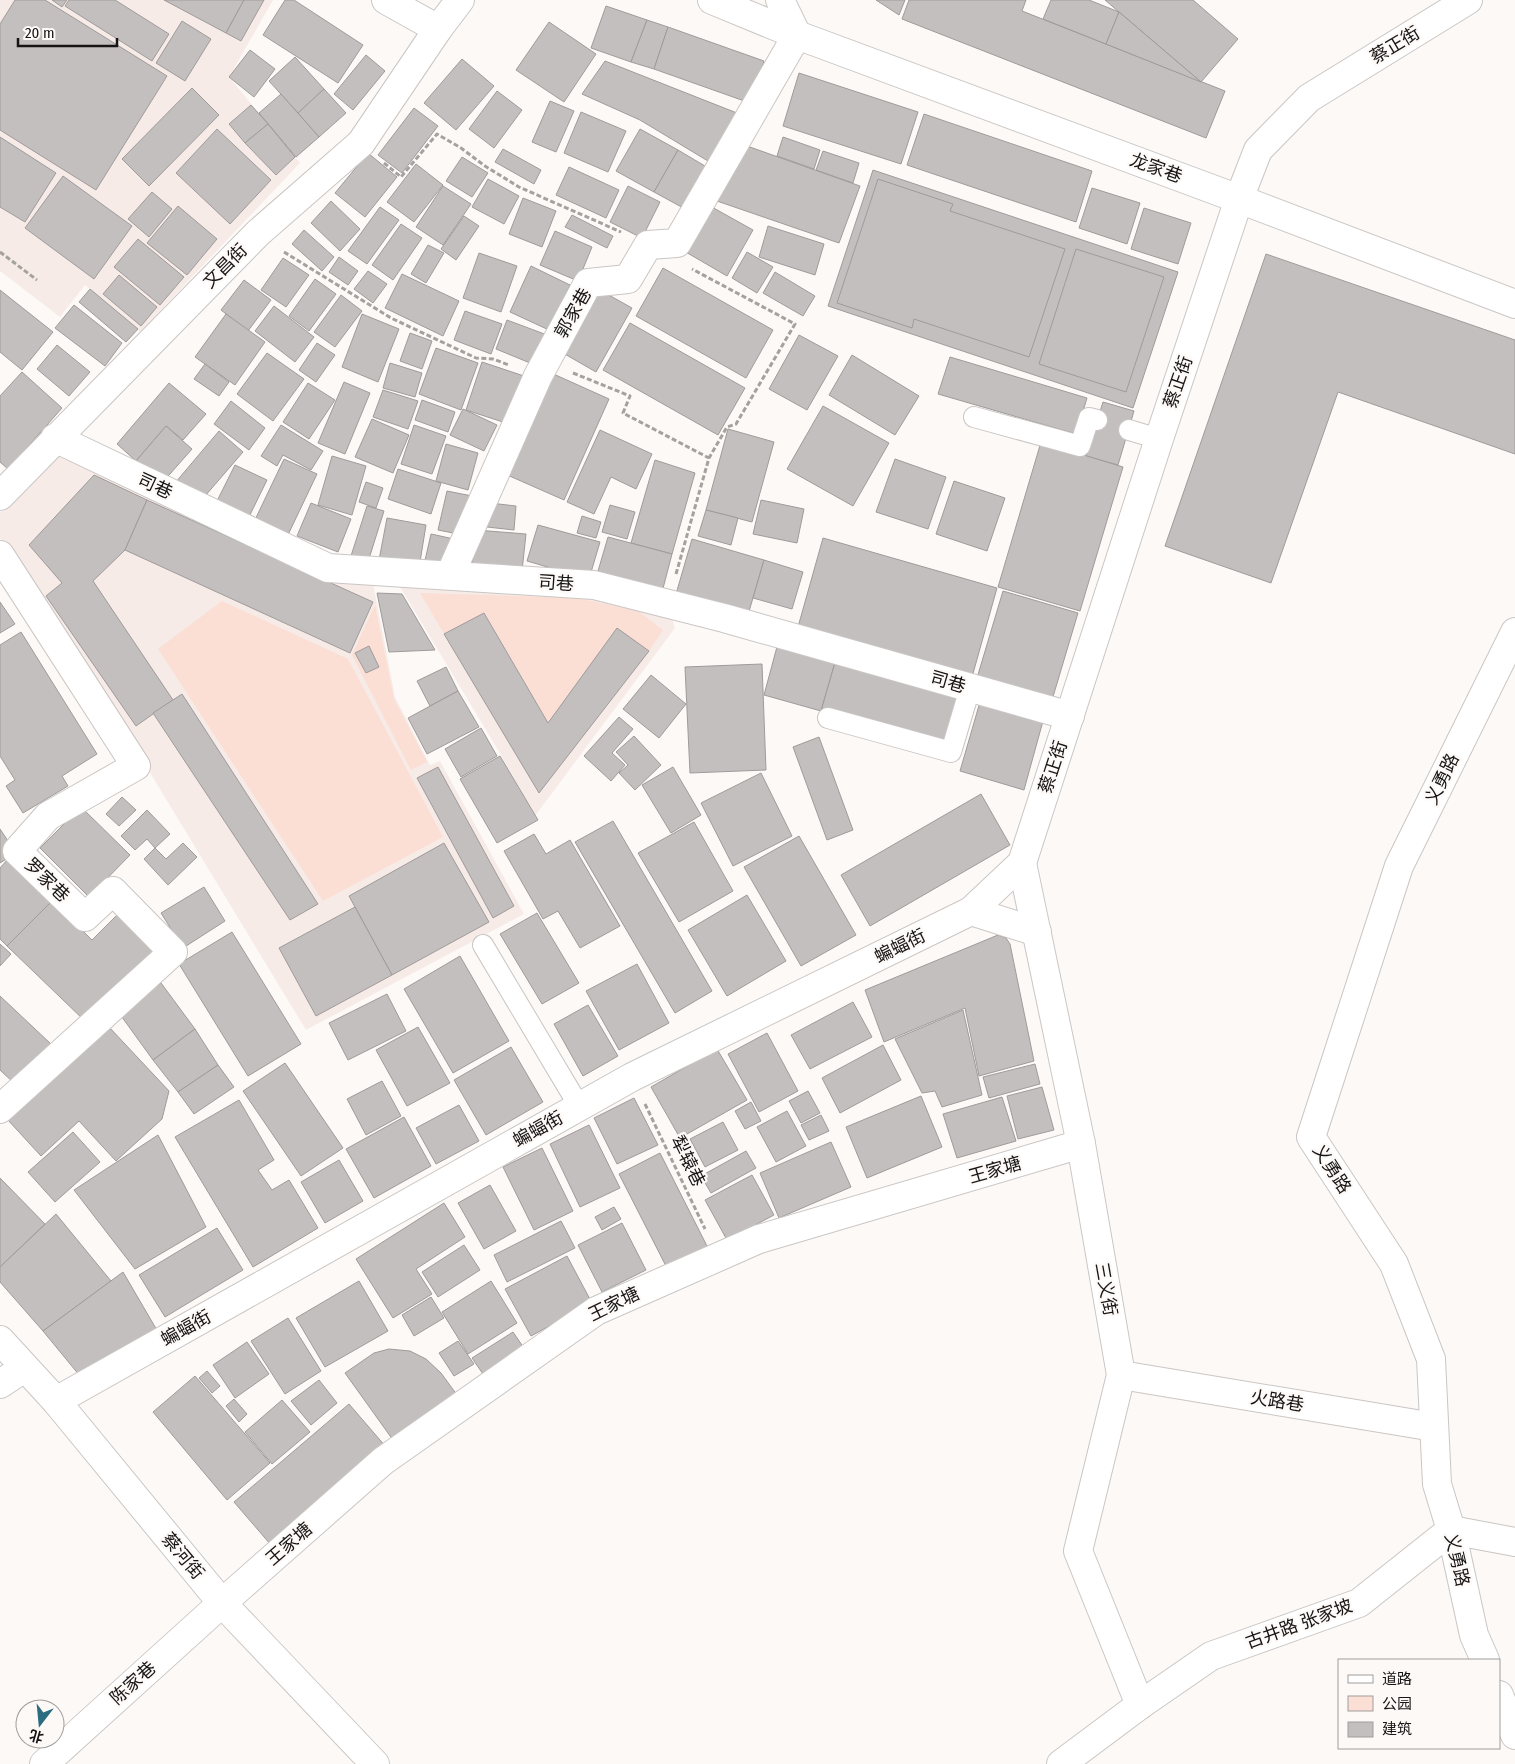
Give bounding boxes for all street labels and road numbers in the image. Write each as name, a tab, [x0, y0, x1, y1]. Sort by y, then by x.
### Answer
street label: 蔡正街	[1366, 22, 1424, 68]
street label: 龙家巷	[1127, 148, 1185, 188]
street label: 文昌街	[198, 239, 252, 293]
street label: 郭家巷	[550, 284, 596, 342]
street label: 蔡正街	[1159, 353, 1197, 411]
street label: 司巷	[134, 468, 176, 504]
street label: 司巷	[537, 571, 575, 595]
street label: 司巷	[928, 666, 968, 698]
street label: 蔡正街	[1034, 738, 1072, 796]
street label: 义勇路	[1420, 750, 1464, 808]
street label: 罗家巷	[20, 853, 74, 907]
street label: 蝙蝠街	[871, 924, 929, 968]
street label: 蝙蝠街	[509, 1106, 567, 1152]
street label: 犁辕巷	[666, 1132, 710, 1190]
street label: 义勇路	[1308, 1140, 1356, 1198]
street label: 王家塘	[966, 1152, 1024, 1188]
street label: 三义街	[1090, 1261, 1122, 1317]
street label: 王家塘	[585, 1282, 643, 1326]
street label: 蝙蝠街	[157, 1305, 215, 1351]
street label: 火路巷	[1249, 1386, 1305, 1416]
street label: 王家塘	[261, 1518, 317, 1570]
street label: 蔡河街	[157, 1528, 209, 1584]
street label: 义勇路	[1440, 1531, 1474, 1589]
street label: 古井路 张家坡	[1243, 1594, 1355, 1654]
street label: 陈家巷	[106, 1657, 160, 1709]

